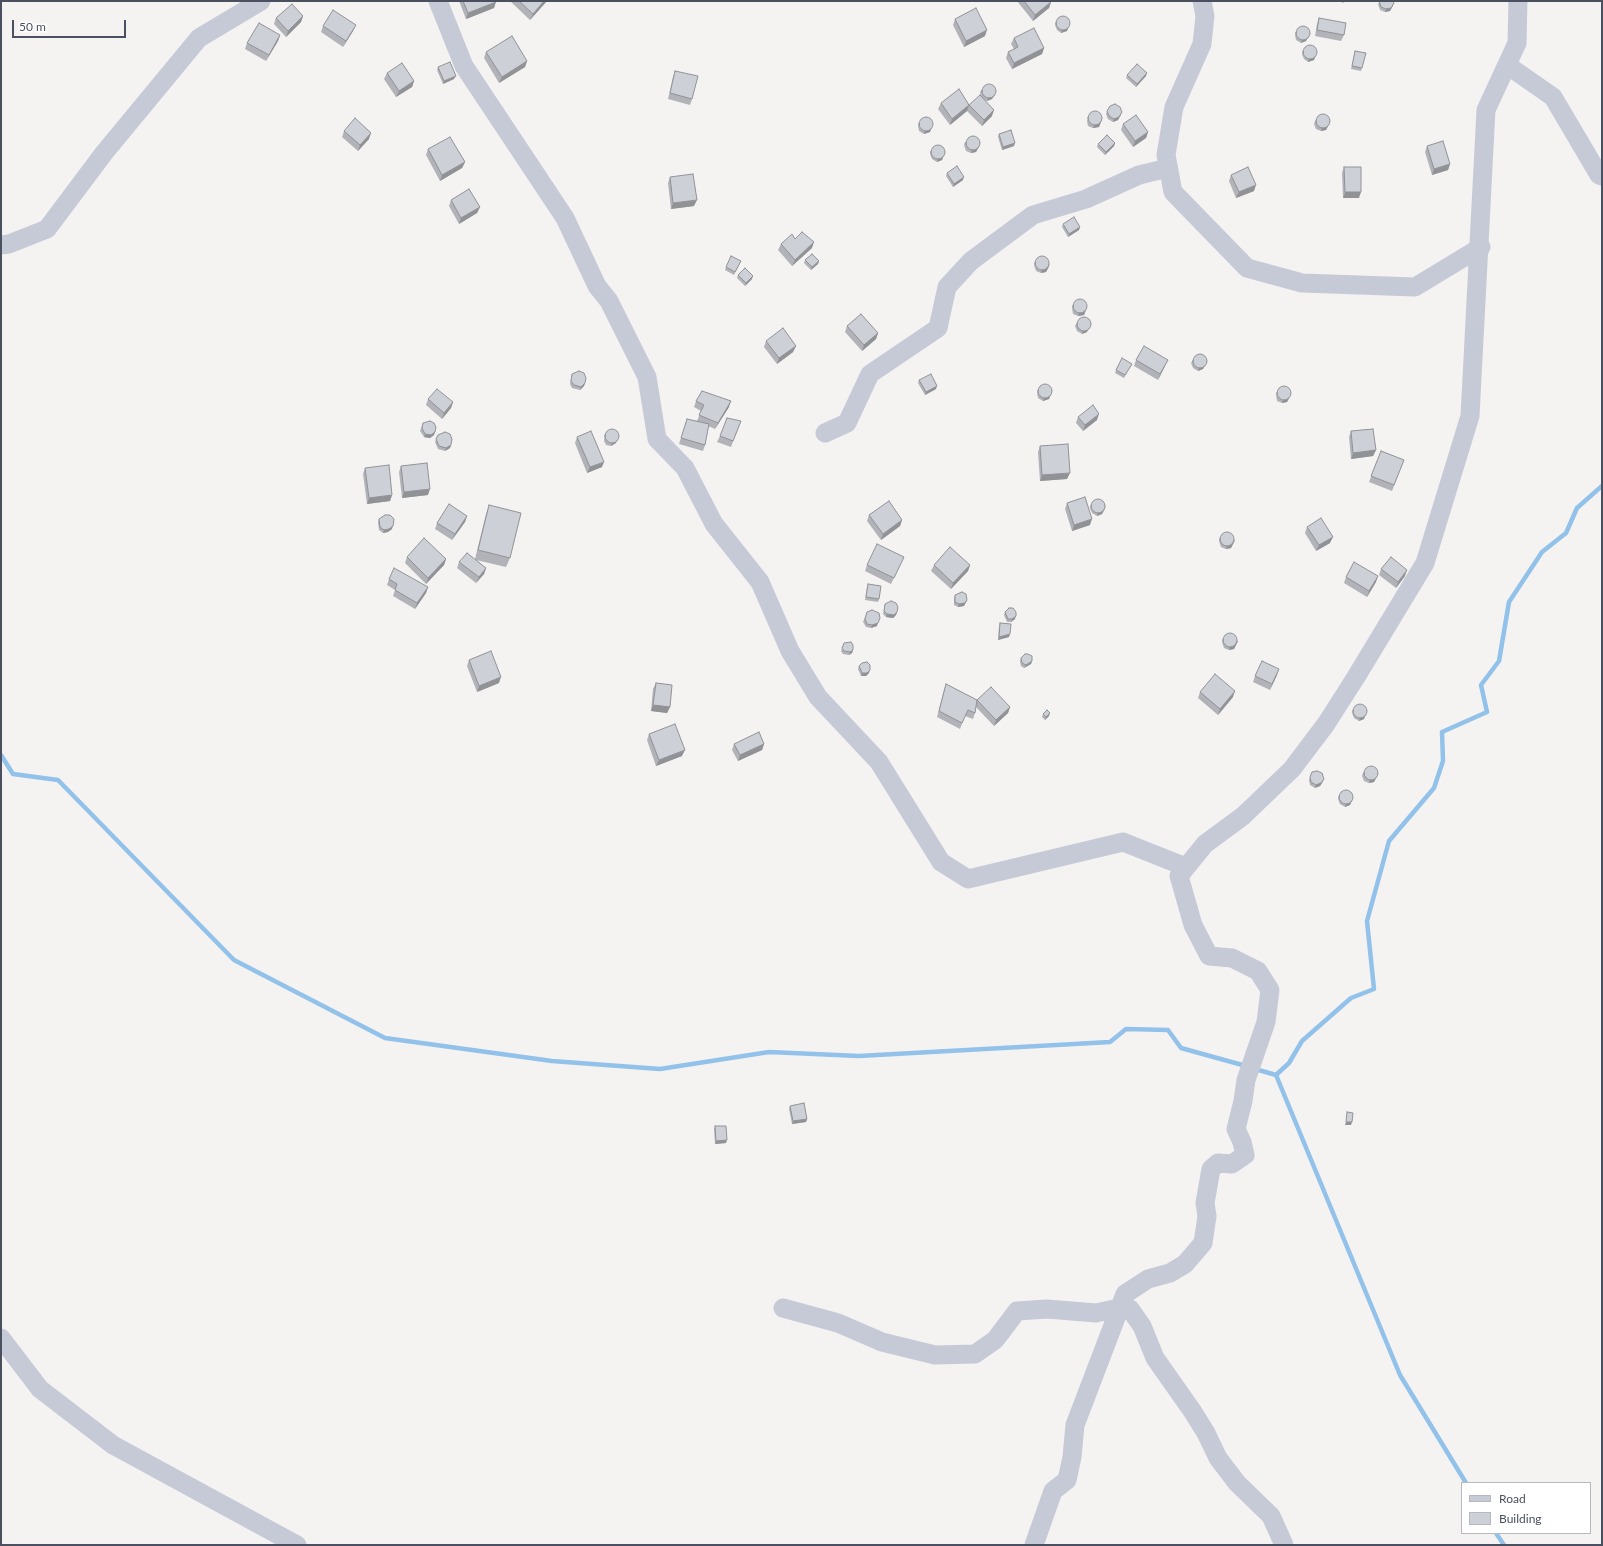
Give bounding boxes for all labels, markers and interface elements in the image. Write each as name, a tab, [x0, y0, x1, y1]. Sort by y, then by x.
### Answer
scale bar	[14, 12, 128, 38]
text: 50 m	[19, 19, 46, 34]
legend	[1461, 1482, 1591, 1534]
text: Road	[1499, 1491, 1526, 1506]
text: Building	[1499, 1511, 1542, 1526]

